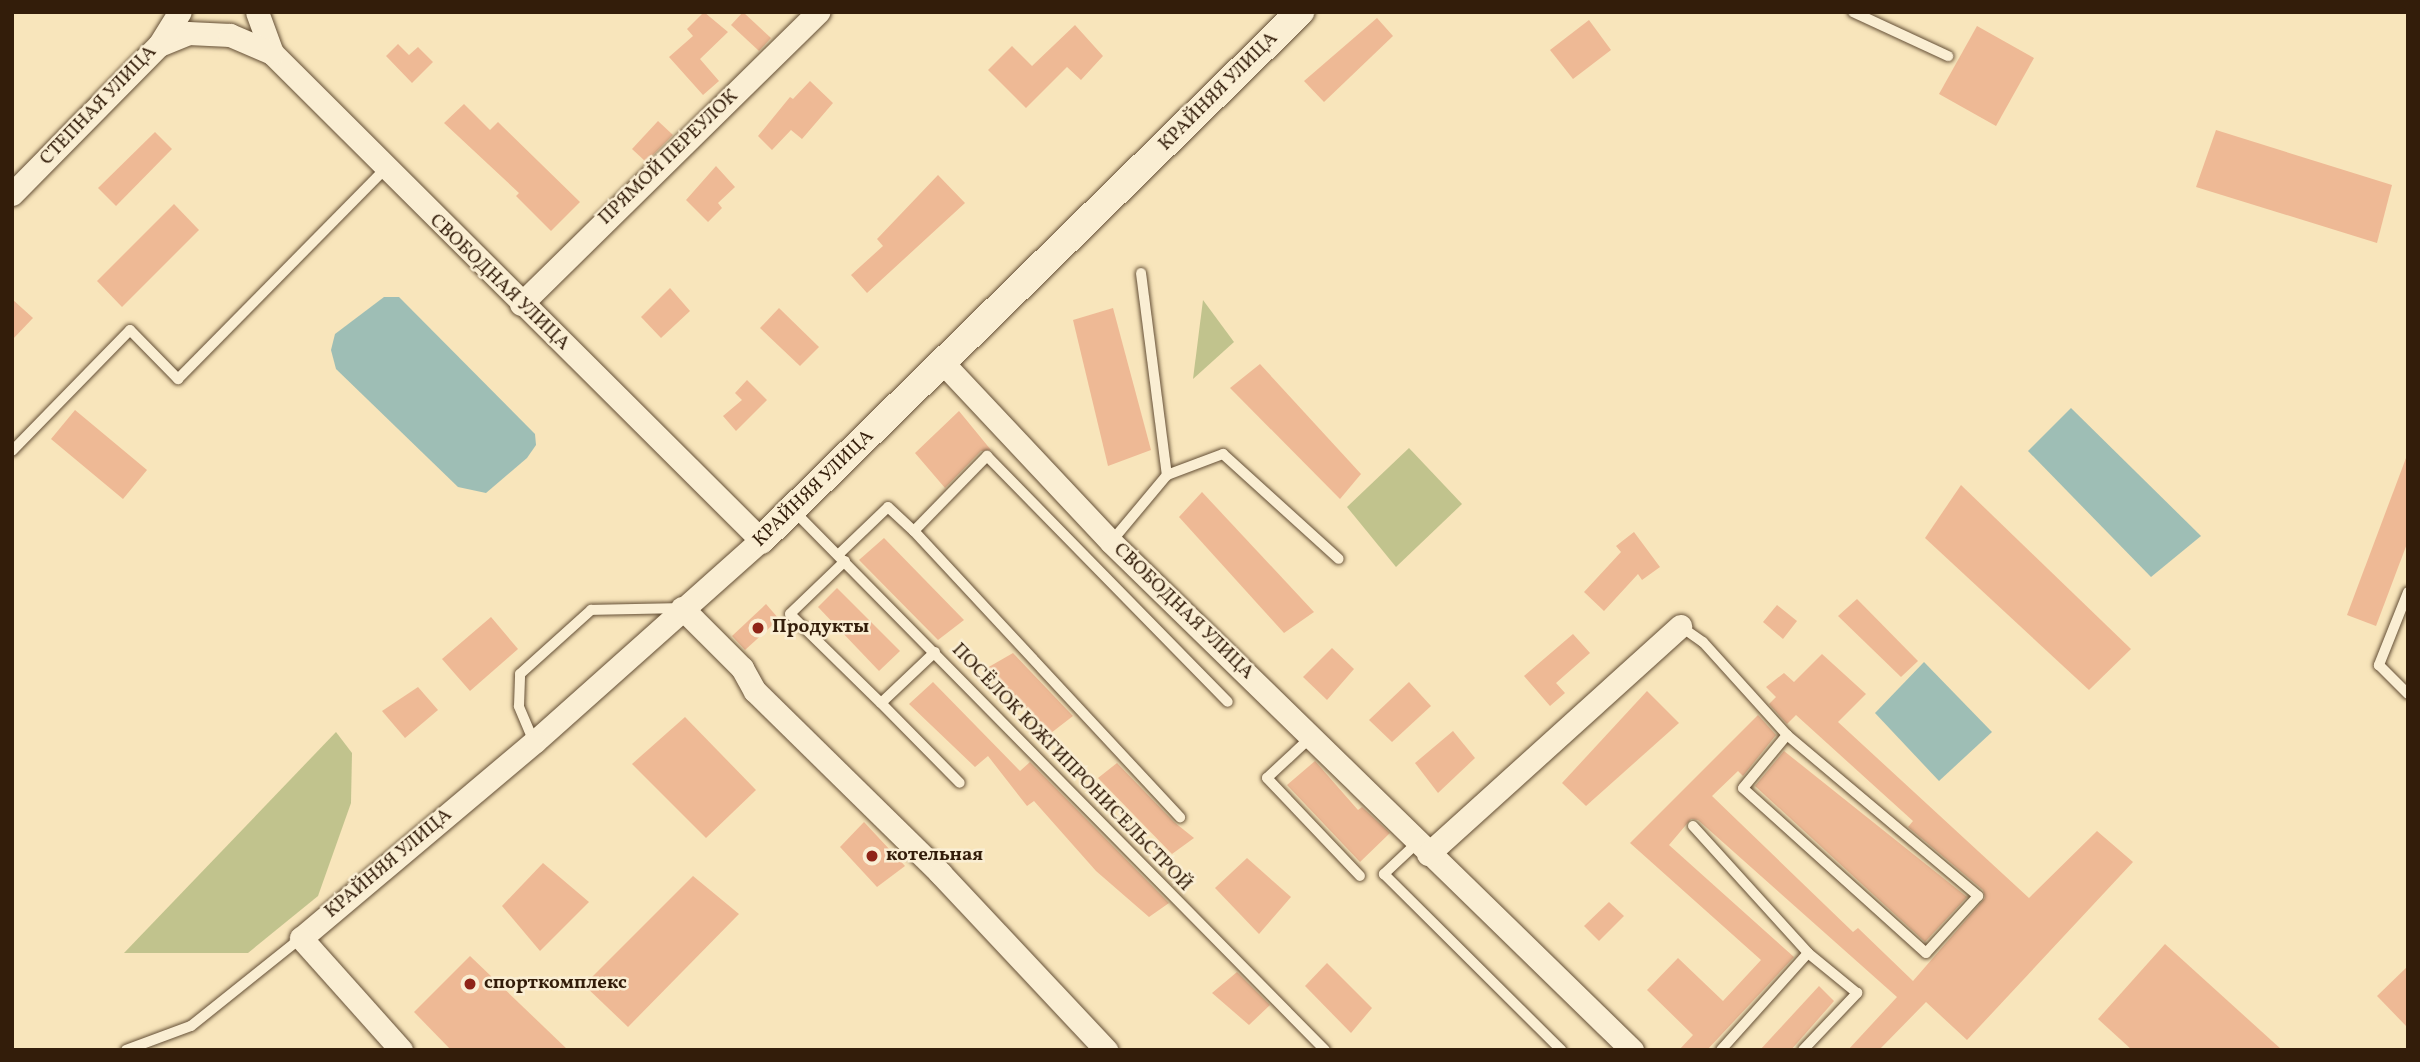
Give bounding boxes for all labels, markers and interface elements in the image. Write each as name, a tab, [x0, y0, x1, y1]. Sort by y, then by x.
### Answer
street label: КРАЙНЯЯ УЛИЦА	[1155, 28, 1283, 156]
street label: СТЕПНАЯ УЛИЦА	[36, 41, 162, 171]
street label: ПРЯМОЙ ПЕРЕУЛОК	[595, 86, 743, 230]
street label: СВОБОДНАЯ УЛИЦА	[424, 210, 574, 356]
street label: КРАЙНЯЯ УЛИЦА	[749, 426, 879, 552]
street label: СВОБОДНАЯ УЛИЦА	[1108, 539, 1258, 685]
place label: Продукты	[772, 617, 869, 639]
marker: Продукты	[750, 620, 766, 636]
street label: ПОСЁЛОК ЮЖГИПРОНИСЕЛЬСТРОЙ	[946, 639, 1196, 897]
street label: КРАЙНЯЯ УЛИЦА	[321, 804, 457, 924]
place label: котельная	[886, 845, 983, 867]
marker: котельная	[864, 848, 880, 864]
place label: спорткомплекс	[484, 973, 627, 995]
marker: спорткомплекс	[462, 976, 478, 992]

